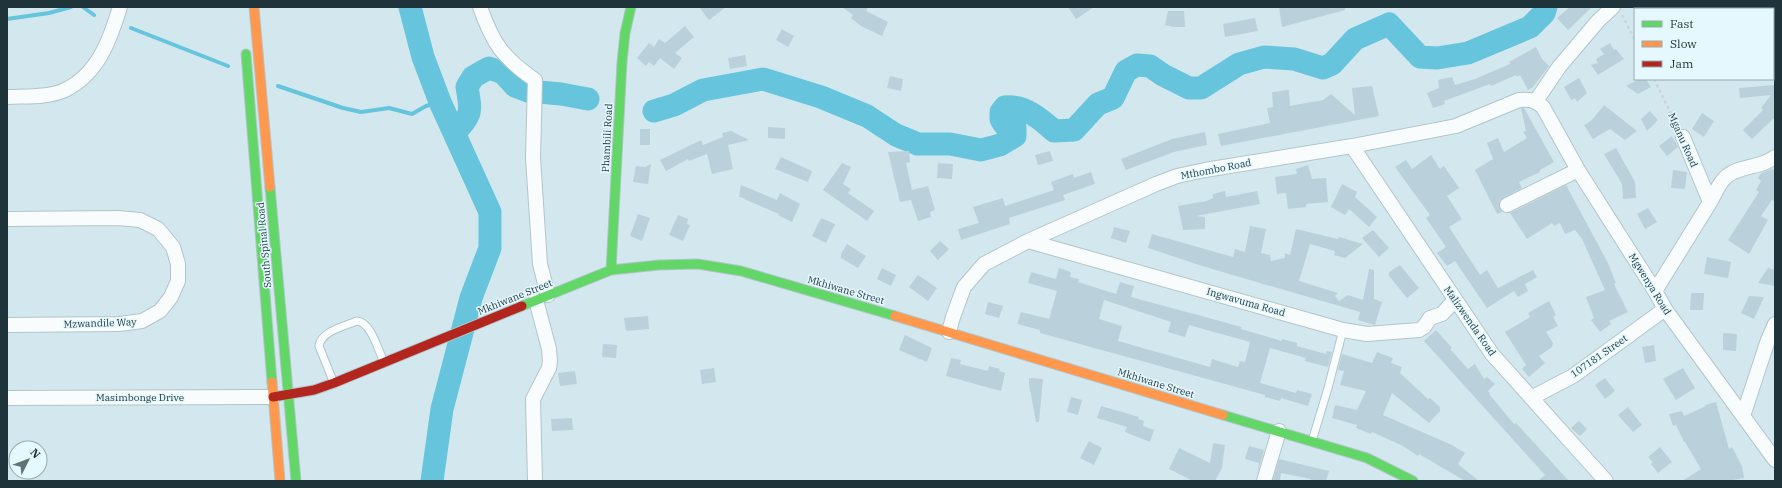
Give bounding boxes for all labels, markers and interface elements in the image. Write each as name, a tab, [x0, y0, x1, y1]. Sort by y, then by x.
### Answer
legend	[1634, 8, 1774, 80]
text: Fast	[1670, 16, 1694, 31]
text: Slow	[1670, 36, 1697, 51]
text: Jam	[1670, 56, 1694, 71]
street label: Phambili Road	[599, 103, 615, 173]
street label: Mganu Road	[1665, 111, 1701, 169]
street label: Mthombo Road	[1180, 156, 1252, 182]
street label: South Spinal Road	[254, 202, 274, 288]
street label: Mgwenya Road	[1626, 251, 1674, 317]
street label: Mkhiwane Street	[806, 273, 886, 307]
street label: Mkhiwane Street	[476, 276, 555, 318]
street label: Malizwenda Road	[1441, 283, 1499, 359]
street label: Ingwavuma Road	[1205, 285, 1287, 319]
street label: Mzwandile Way	[63, 315, 137, 331]
street label: 107181 Street	[1568, 331, 1630, 380]
street label: Mkhiwane Street	[1116, 365, 1196, 401]
street label: Masimbonge Drive	[96, 391, 184, 404]
north arrow	[8, 440, 48, 480]
text: N	[27, 445, 44, 461]

